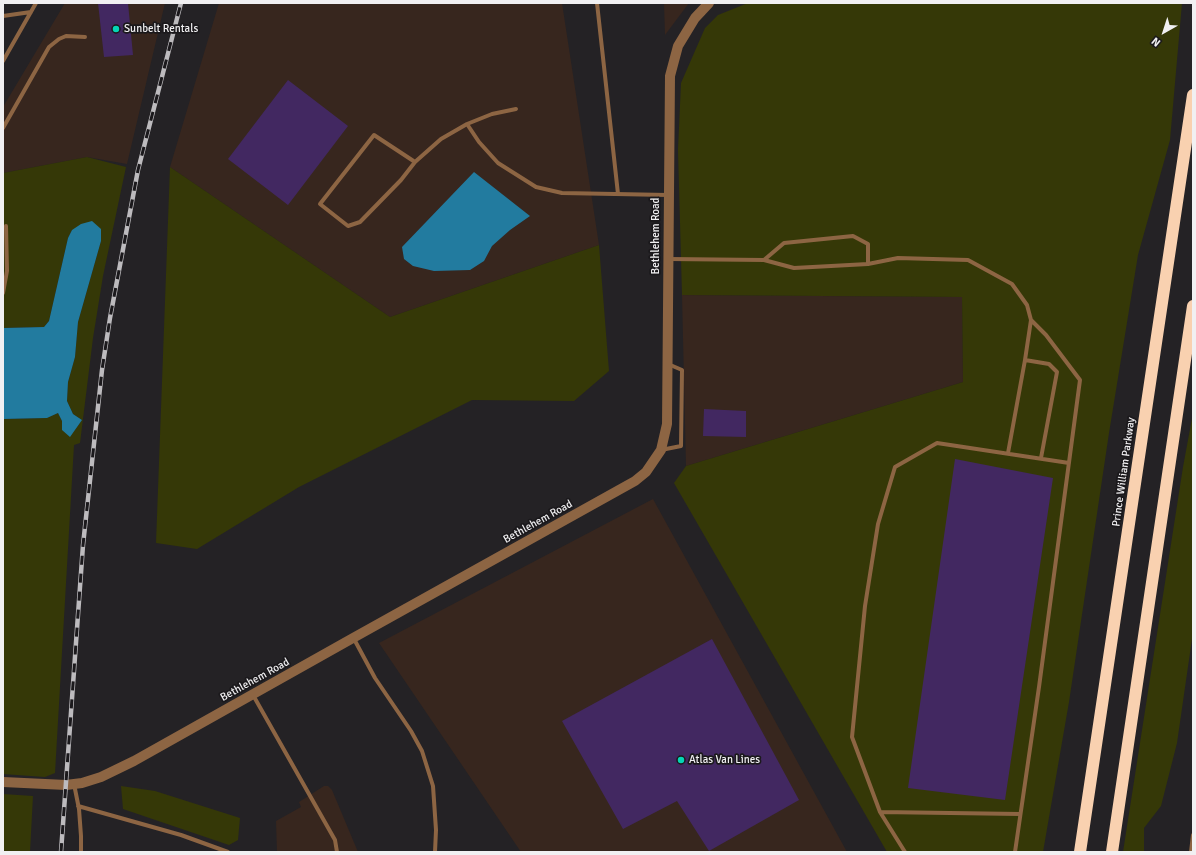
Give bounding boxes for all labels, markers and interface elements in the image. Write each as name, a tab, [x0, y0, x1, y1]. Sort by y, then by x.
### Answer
north arrow	[1144, 12, 1184, 52]
place label: Sunbelt Rentals	[124, 22, 198, 36]
marker: Sunbelt Rentals	[111, 24, 121, 34]
text: N	[1149, 34, 1163, 49]
street label: Bethlehem Road	[649, 198, 663, 274]
street label: Prince William Parkway	[1110, 416, 1138, 528]
street label: Bethlehem Road	[501, 498, 575, 546]
street label: Bethlehem Road	[218, 656, 292, 704]
place label: Atlas Van Lines	[689, 753, 760, 767]
marker: Atlas Van Lines	[676, 755, 686, 765]

